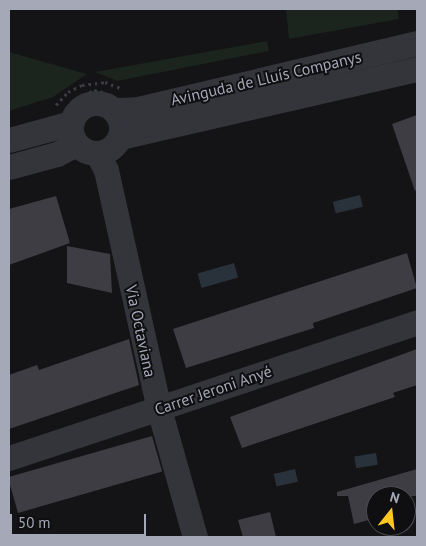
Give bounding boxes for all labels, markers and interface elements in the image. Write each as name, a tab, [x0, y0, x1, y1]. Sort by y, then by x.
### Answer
street label: Avinguda de Lluís Companys	[169, 47, 363, 109]
street label: Via Octaviana	[122, 283, 160, 379]
street label: Carrer Jeroni Anyé	[152, 361, 274, 419]
north arrow	[366, 486, 416, 536]
text: N	[388, 488, 402, 507]
scale bar	[12, 504, 149, 536]
text: 50 m	[18, 513, 51, 532]

